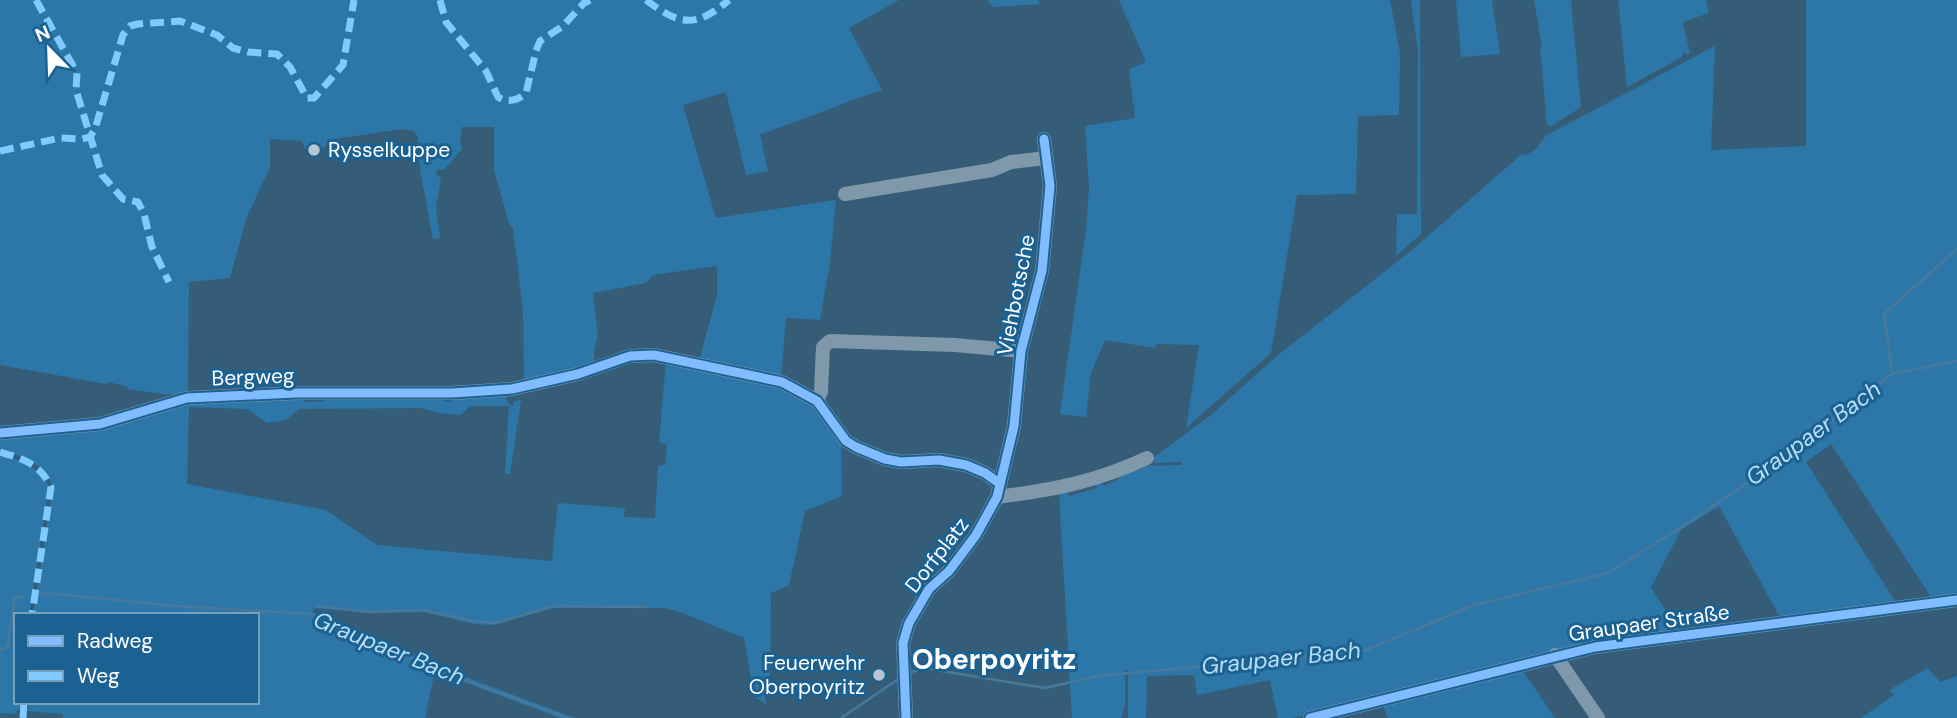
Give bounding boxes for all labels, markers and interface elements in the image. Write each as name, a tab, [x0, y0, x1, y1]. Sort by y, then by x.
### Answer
north arrow	[14, 14, 84, 84]
text: N	[31, 20, 54, 48]
place label: Rysselkuppe	[328, 136, 450, 164]
marker: Rysselkuppe	[306, 142, 322, 158]
street label: Viehbotsche	[991, 232, 1041, 358]
street label: Bergweg	[211, 362, 295, 392]
water label: Graupaer Bach	[1739, 374, 1887, 492]
street label: Dorfplatz	[899, 511, 975, 599]
street label: Graupaer Straße	[1567, 598, 1731, 648]
water label: Graupaer Bach	[309, 604, 469, 692]
legend	[14, 613, 259, 704]
text: Radweg	[77, 627, 153, 655]
water label: Graupaer Bach	[1200, 635, 1362, 681]
district label: Oberpoyritz	[912, 641, 1076, 678]
place label: Feuerwehr Oberpoyritz	[749, 649, 865, 701]
text: Weg	[77, 662, 120, 690]
marker: Feuerwehr Oberpoyritz	[871, 667, 887, 683]

